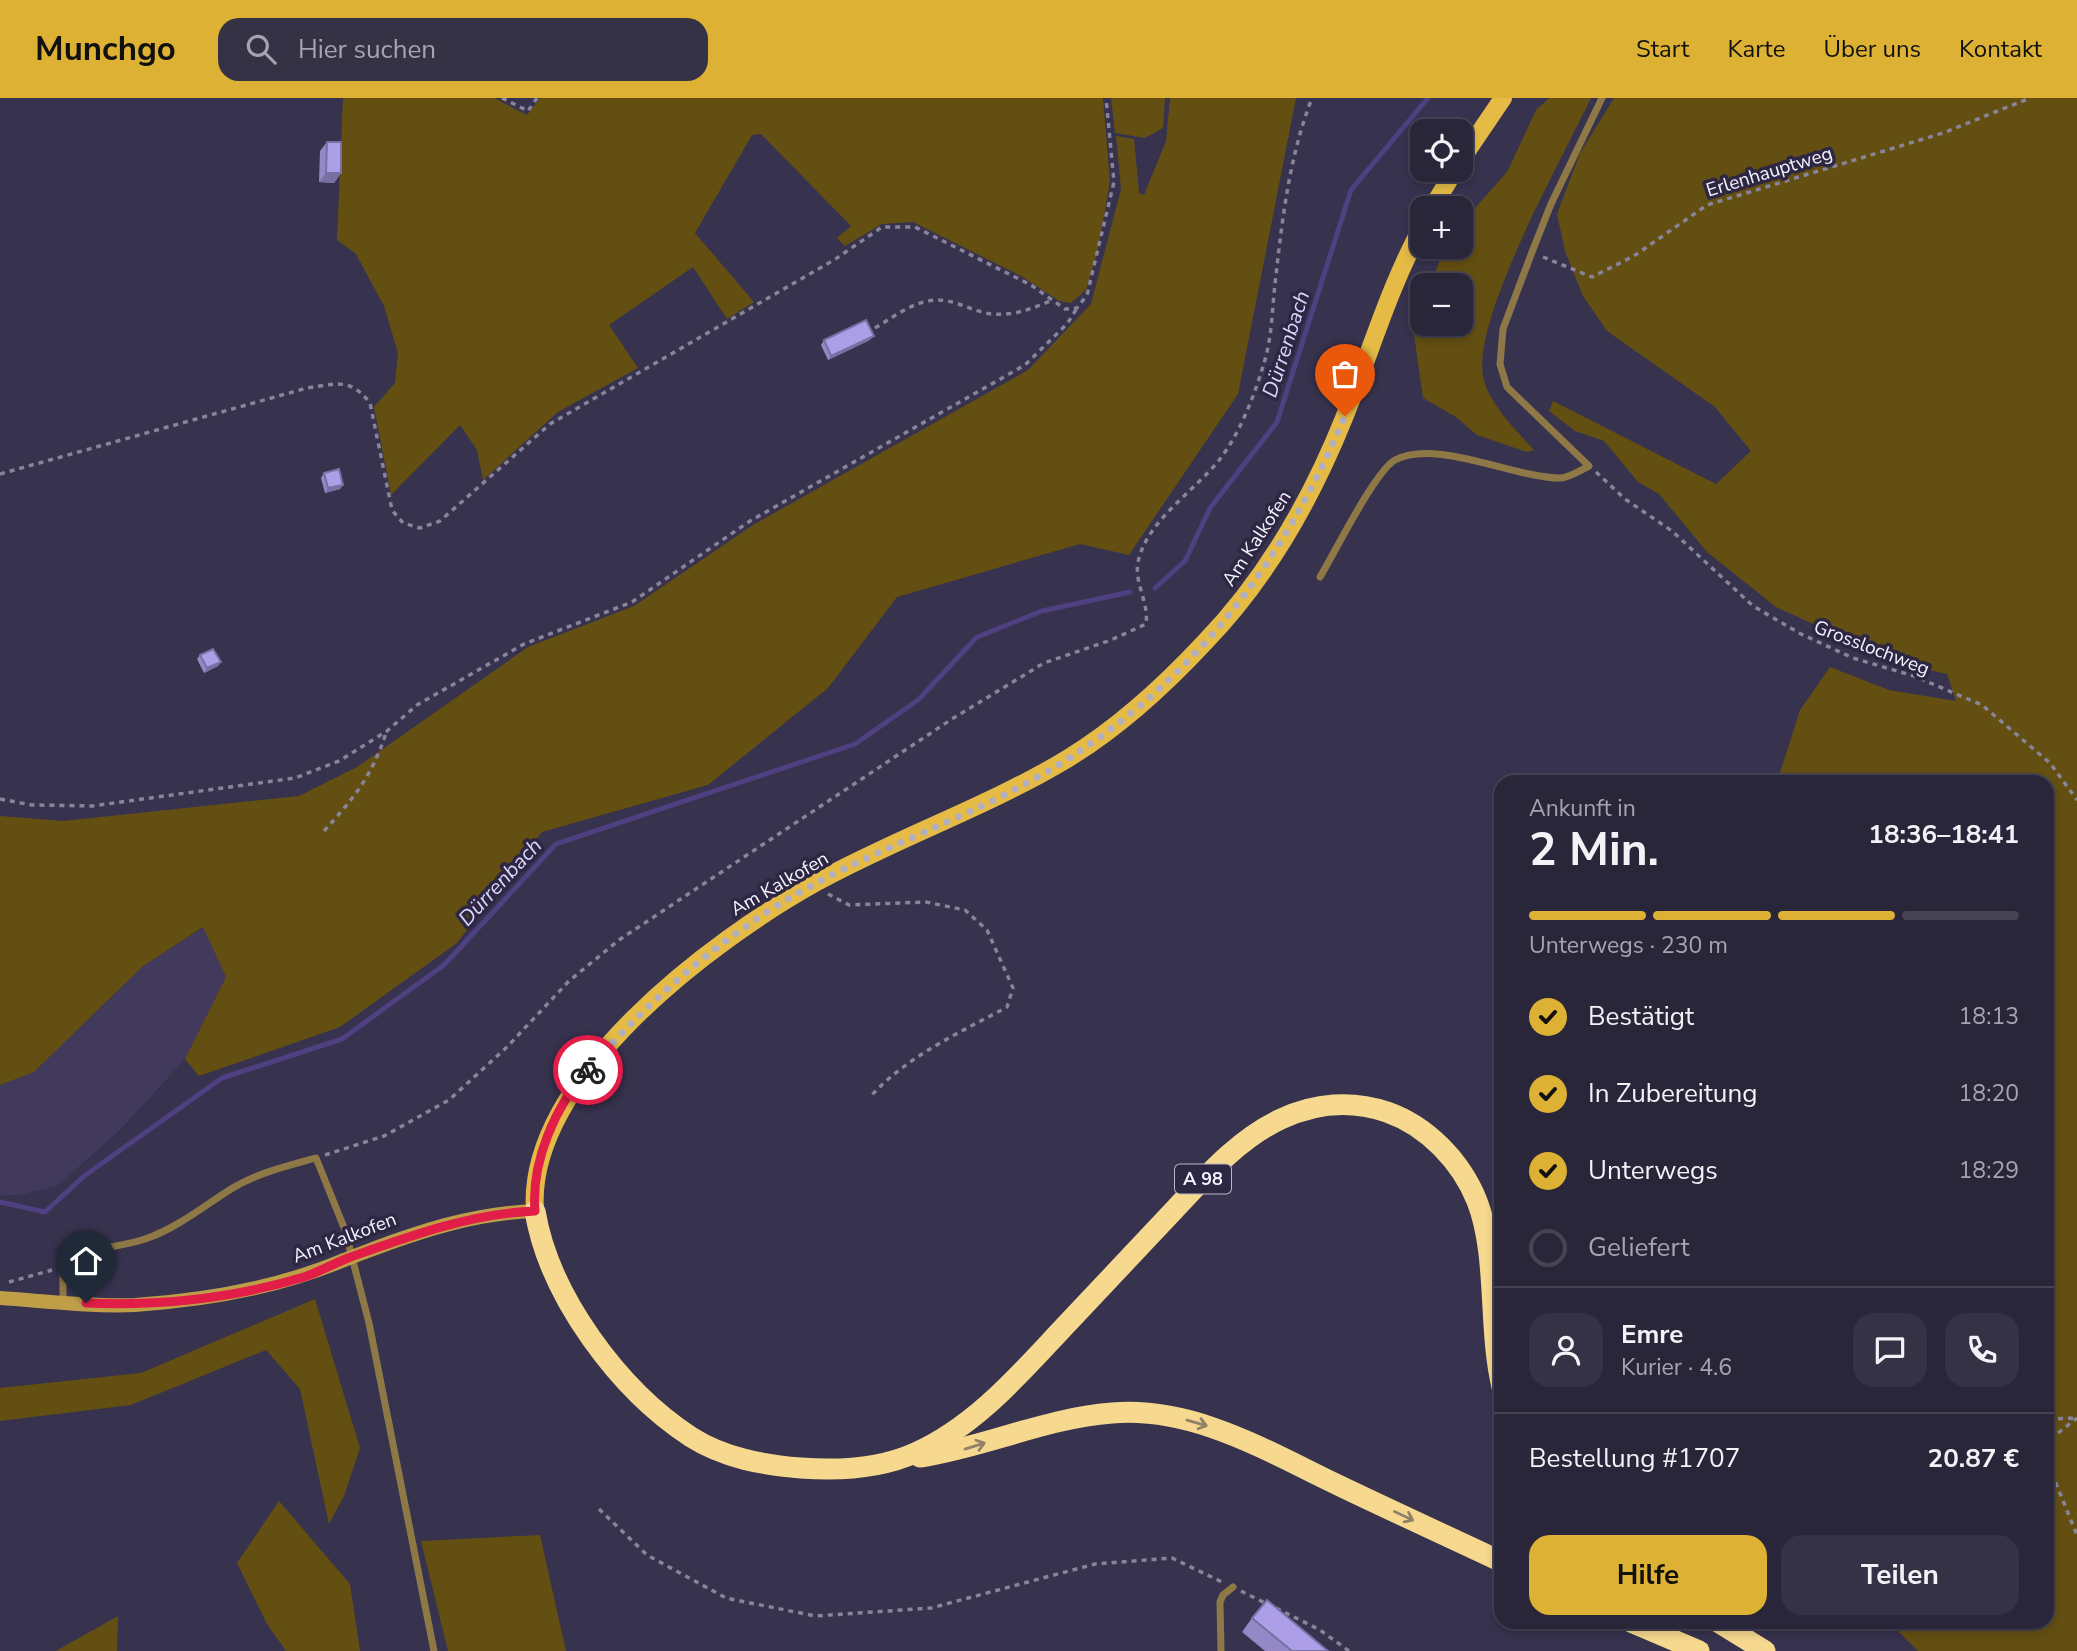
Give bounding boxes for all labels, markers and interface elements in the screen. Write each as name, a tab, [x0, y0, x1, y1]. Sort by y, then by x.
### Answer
search box	[218, 18, 708, 81]
text: Munchgo	[35, 27, 176, 72]
icon: search	[242, 30, 280, 68]
text: Hier suchen	[298, 32, 436, 67]
text: Start	[1636, 33, 1689, 65]
text: Karte	[1727, 33, 1785, 65]
text: Über uns	[1823, 33, 1921, 65]
text: Kontakt	[1959, 33, 2042, 65]
map controls	[1410, 119, 1473, 336]
button: locate	[1410, 119, 1473, 182]
street label: Erlenhauptweg	[1703, 140, 1836, 203]
button: +	[1410, 196, 1473, 259]
button: −	[1410, 273, 1473, 336]
water label: Dürrenbach	[1256, 287, 1316, 401]
pin	[1315, 344, 1375, 416]
icon: bag	[1326, 355, 1364, 393]
street label: Am Kalkofen	[1216, 486, 1297, 591]
street label: Grosslochweg	[1810, 614, 1933, 682]
text: Ankunft in	[1529, 793, 1636, 824]
text: 18:36–18:41	[1868, 817, 2019, 852]
text: 2 Min.	[1529, 818, 1659, 881]
water label: Dürrenbach	[452, 832, 548, 932]
street label: Am Kalkofen	[726, 845, 833, 922]
text: Unterwegs · 230 m	[1529, 930, 1728, 961]
icon: check	[1529, 998, 1567, 1036]
text: Bestätigt	[1588, 999, 1694, 1034]
text: 18:13	[1959, 1001, 2019, 1032]
courier	[553, 1035, 623, 1105]
icon: bike	[569, 1051, 607, 1089]
icon: check	[1529, 1075, 1567, 1113]
text: In Zubereitung	[1588, 1076, 1757, 1111]
text: 18:20	[1959, 1078, 2019, 1109]
icon: check	[1529, 1152, 1567, 1190]
text: Unterwegs	[1588, 1153, 1718, 1188]
text: 18:29	[1959, 1155, 2019, 1186]
road number: A 98	[1175, 1164, 1231, 1194]
street label: Am Kalkofen	[289, 1206, 400, 1270]
text: Geliefert	[1588, 1230, 1689, 1265]
pin	[56, 1231, 116, 1303]
icon: home	[67, 1242, 105, 1280]
button: person	[1529, 1313, 1603, 1387]
button: chat	[1853, 1313, 1927, 1387]
button: phone	[1945, 1313, 2019, 1387]
text: Emre	[1621, 1317, 1683, 1352]
text: Kurier · 4.6	[1621, 1352, 1732, 1383]
one-way arrow	[1186, 1417, 1208, 1430]
one-way arrow	[963, 1438, 985, 1451]
text: Bestellung #1707	[1529, 1441, 1740, 1476]
text: 20.87 €	[1928, 1441, 2019, 1476]
one-way arrow	[1393, 1510, 1414, 1523]
button: Hilfe	[1529, 1535, 1767, 1615]
button: Teilen	[1781, 1535, 2019, 1615]

